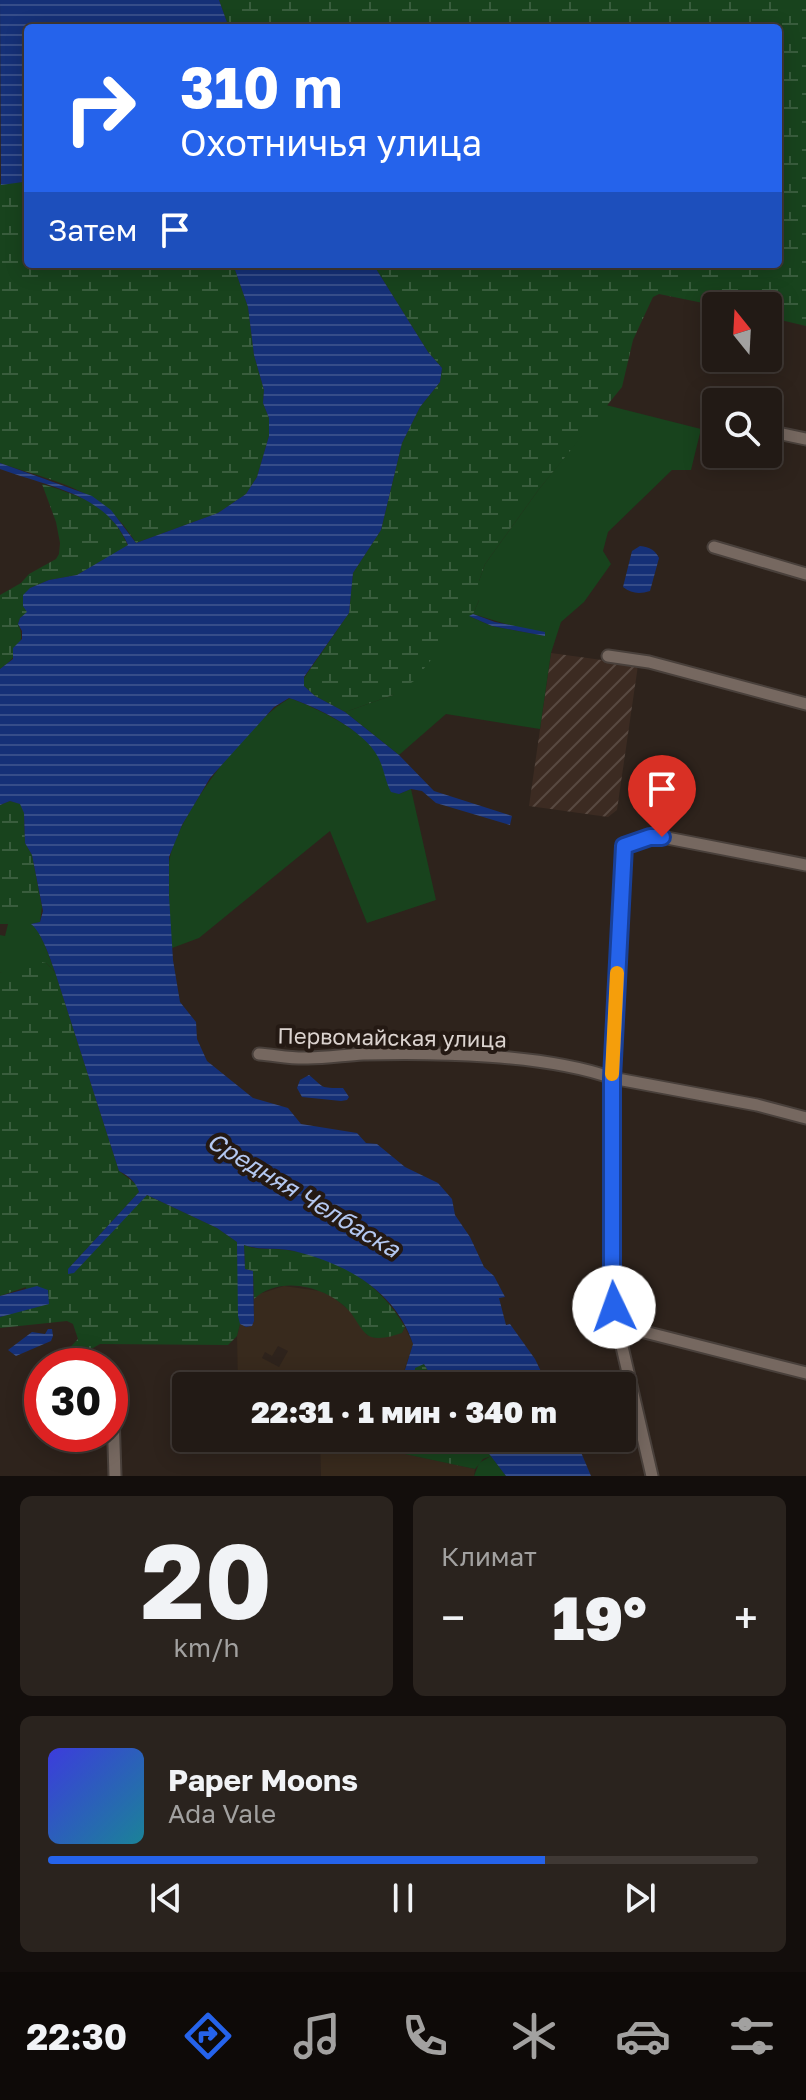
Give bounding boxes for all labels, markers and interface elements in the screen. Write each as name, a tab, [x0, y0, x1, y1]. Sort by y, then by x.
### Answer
text: 310 m	[180, 53, 342, 120]
icon: right	[48, 56, 152, 160]
text: Охотничья улица	[180, 121, 482, 164]
icon: arrive	[153, 208, 197, 252]
text: Затем	[48, 212, 137, 248]
north arrow	[702, 292, 782, 372]
map controls	[702, 292, 782, 468]
button: search	[702, 388, 782, 468]
pin	[628, 755, 696, 837]
icon: arrive	[640, 767, 684, 811]
street label: Первомайская улица	[277, 1021, 507, 1053]
water label: Средняя Челбаска	[203, 1125, 407, 1264]
position arrow	[572, 1265, 656, 1349]
speed limit sign: 30	[24, 1348, 128, 1452]
text: 22:31 · 1 мин · 340 m	[251, 1394, 557, 1430]
text: 20	[141, 1517, 272, 1642]
text: Климат	[441, 1541, 537, 1572]
text: 19°	[552, 1581, 647, 1653]
text: −	[441, 1591, 465, 1644]
text: +	[734, 1591, 758, 1644]
text: km/h	[173, 1632, 240, 1663]
text: Paper Moons	[168, 1762, 358, 1798]
text: Ada Vale	[168, 1798, 276, 1829]
icon: previous	[144, 1876, 188, 1920]
icon: pause	[381, 1876, 425, 1920]
icon: next	[618, 1876, 662, 1920]
icon: directions	[180, 2008, 236, 2064]
icon: music	[289, 2008, 345, 2064]
icon: phone	[397, 2008, 453, 2064]
icon: climate	[506, 2008, 562, 2064]
icon: car	[615, 2008, 671, 2064]
icon: filters	[724, 2008, 780, 2064]
text: 22:30	[26, 2015, 127, 2058]

